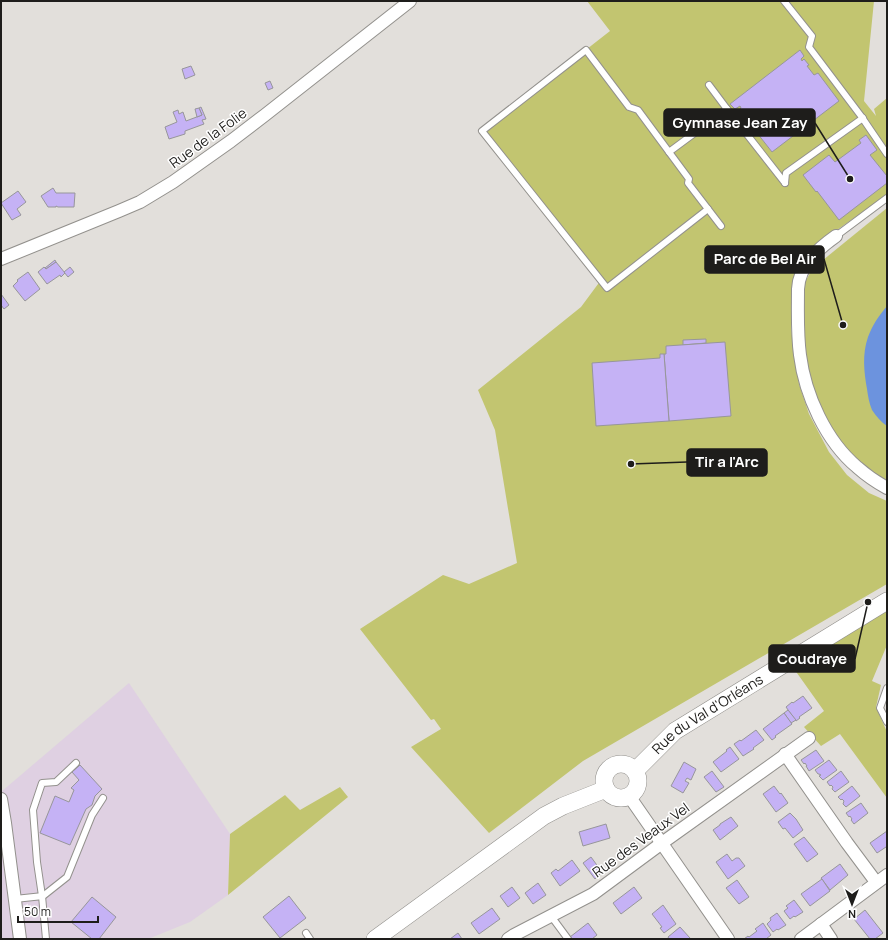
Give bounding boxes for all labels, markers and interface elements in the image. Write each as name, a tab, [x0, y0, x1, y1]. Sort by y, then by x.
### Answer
street label: Rue de la Folie	[165, 103, 250, 172]
callout: Gymnase Jean Zay	[664, 109, 815, 136]
text: Gymnase Jean Zay	[673, 112, 808, 133]
callout: Parc de Bel Air	[705, 246, 824, 273]
text: Parc de Bel Air	[714, 248, 816, 269]
callout: Tir a l'Arc	[687, 449, 767, 476]
text: Tir a l'Arc	[695, 451, 759, 472]
callout: Coudraye	[769, 645, 855, 672]
text: Coudraye	[777, 648, 847, 669]
street label: Rue du Val d'Orléans	[648, 669, 766, 758]
street label: Rue des Veaux Vel	[588, 798, 693, 881]
north arrow	[832, 884, 872, 924]
scale bar	[18, 898, 98, 924]
text: 50 m	[24, 903, 51, 920]
text: N	[848, 907, 856, 922]

